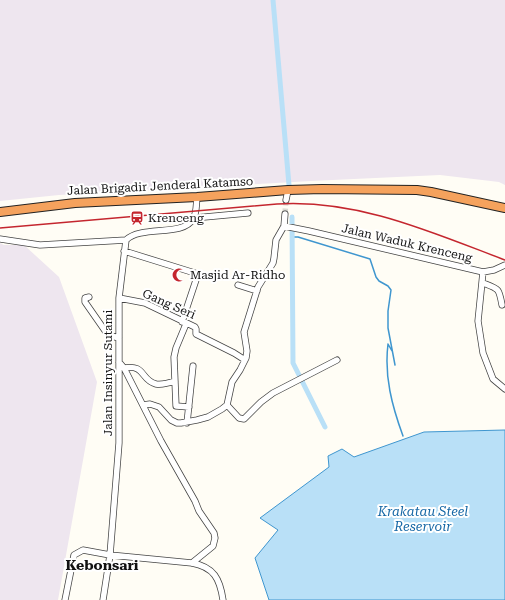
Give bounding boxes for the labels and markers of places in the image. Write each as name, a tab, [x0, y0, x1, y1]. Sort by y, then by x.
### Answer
station icon: Krenceng	[129, 210, 145, 226]
place label: Krenceng	[148, 211, 204, 225]
mosque icon: Masjid Ar-Ridho	[171, 267, 187, 283]
place label: Masjid Ar-Ridho	[190, 268, 285, 282]

